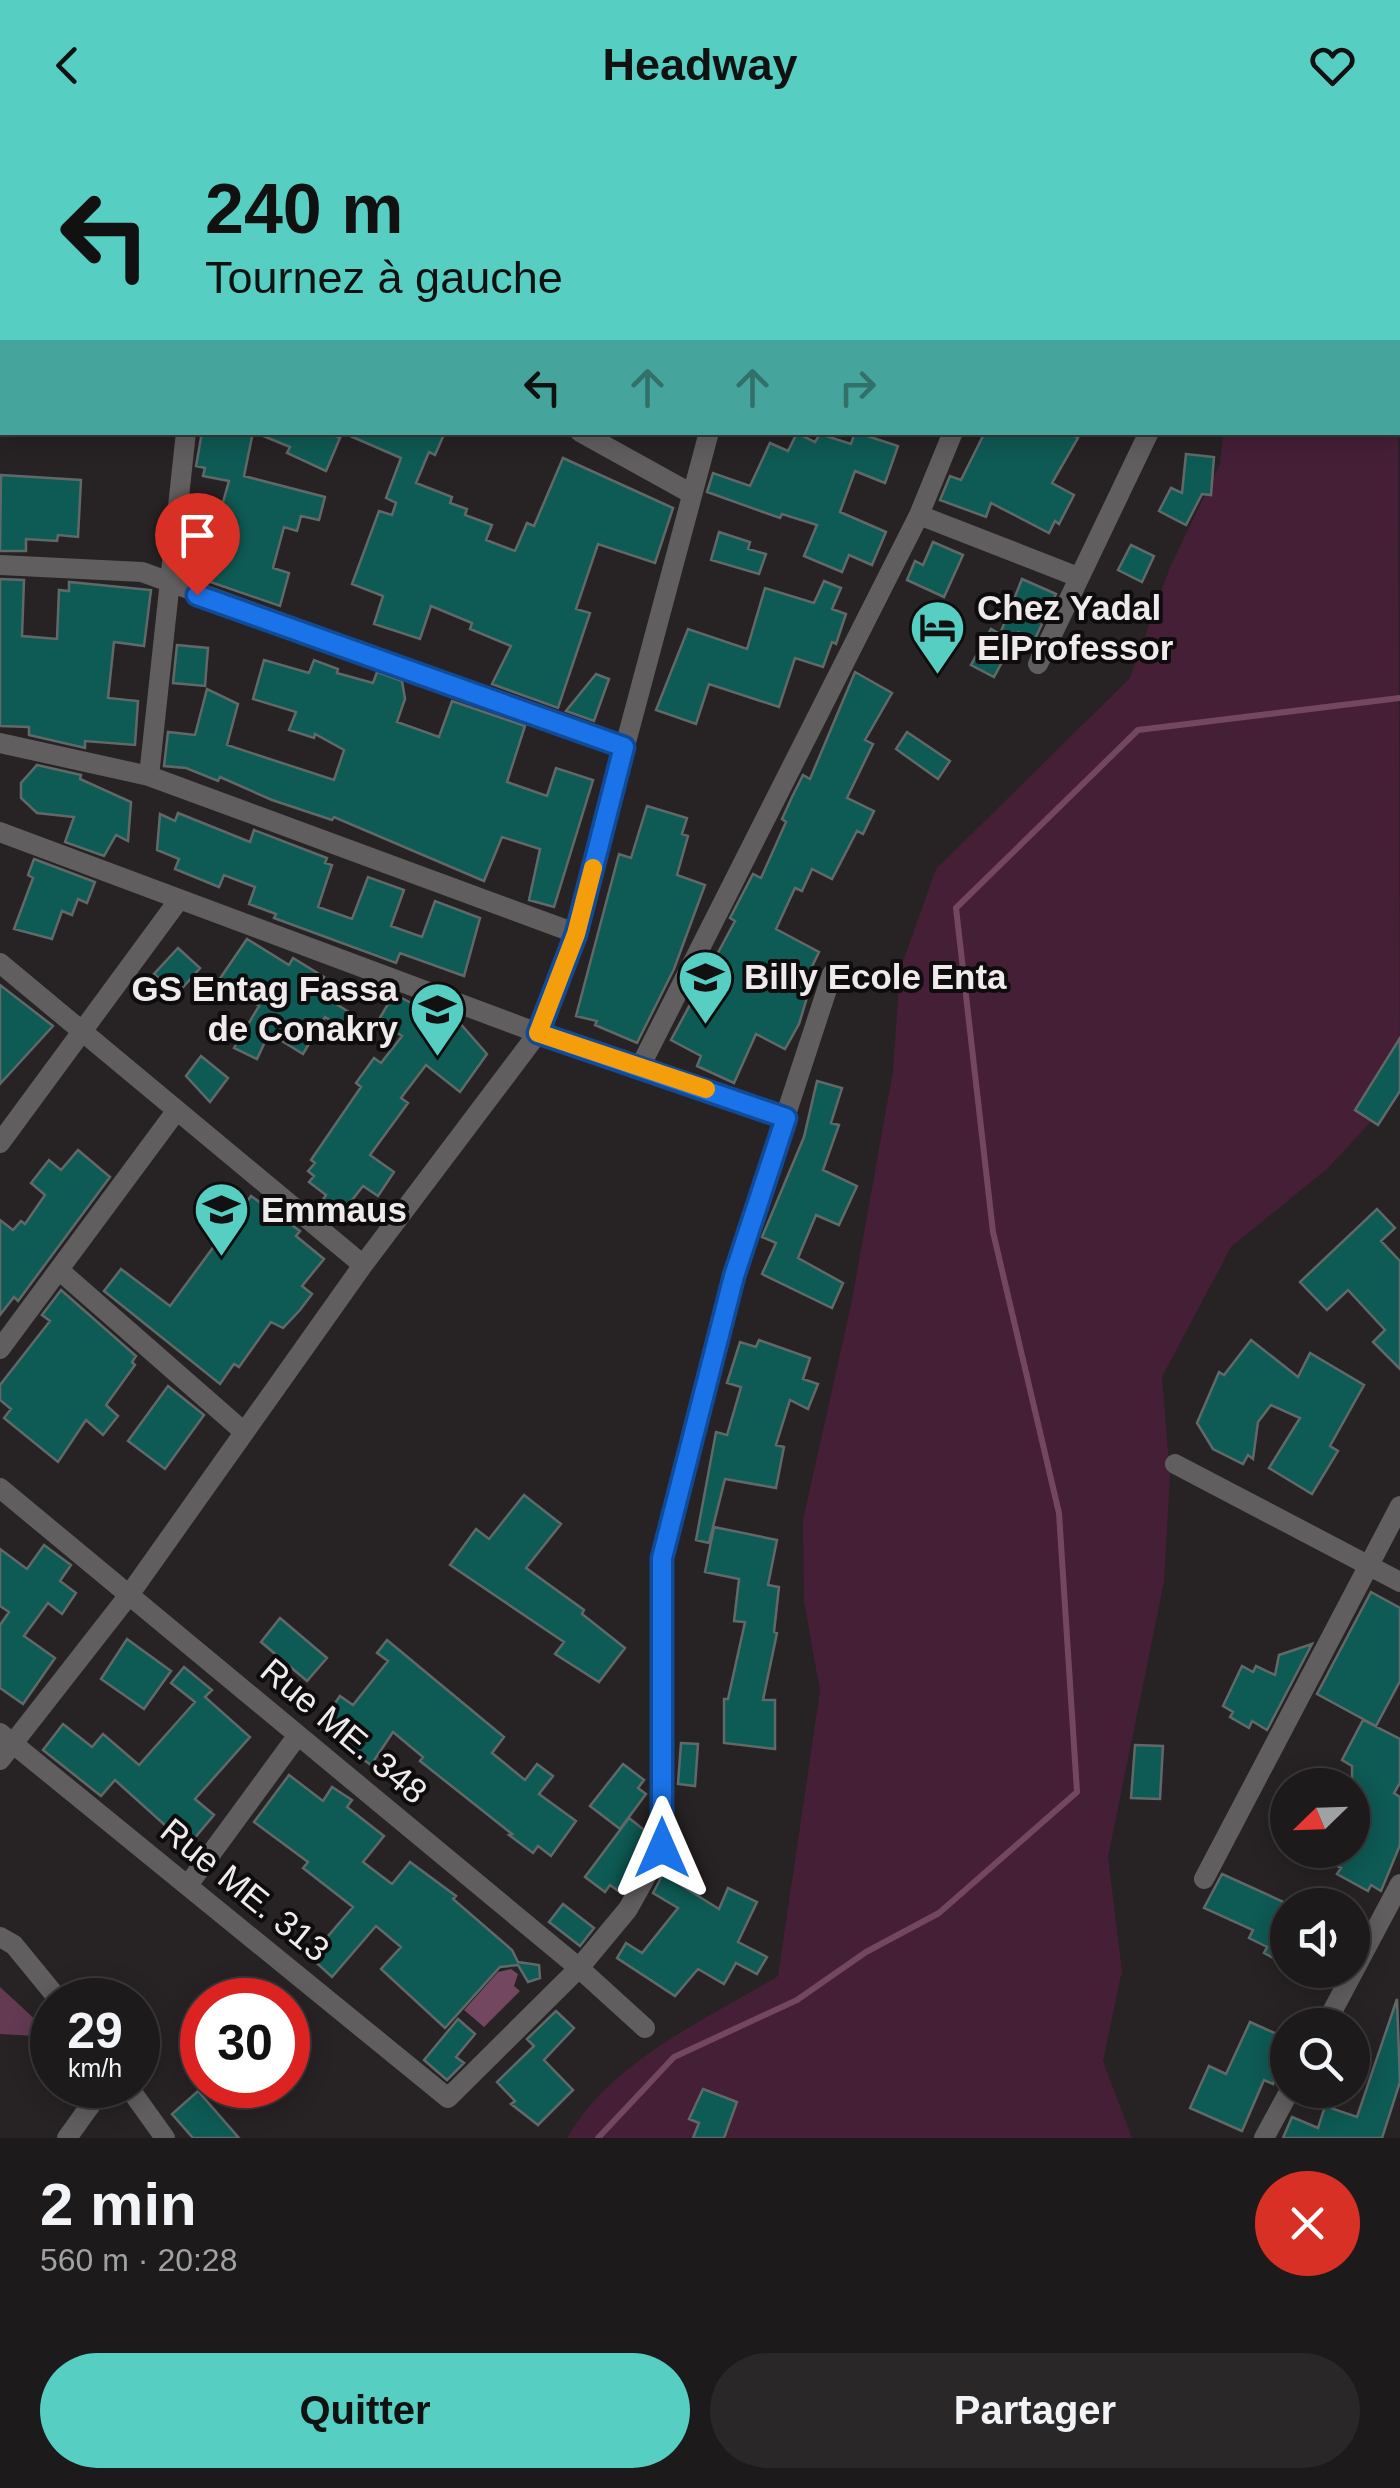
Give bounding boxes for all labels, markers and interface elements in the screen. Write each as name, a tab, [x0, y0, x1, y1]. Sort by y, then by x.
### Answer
icon: back	[40, 38, 95, 93]
icon: heart	[1305, 38, 1360, 93]
text: Headway	[602, 39, 798, 90]
icon: left	[40, 170, 170, 300]
text: 240 m	[205, 170, 403, 248]
text: Tournez à gauche	[205, 252, 563, 303]
icon: left	[515, 360, 570, 415]
icon: ahead	[620, 360, 675, 415]
icon: ahead	[725, 360, 780, 415]
icon: right	[830, 360, 885, 415]
pin	[155, 493, 240, 596]
icon: arrive	[170, 508, 225, 563]
place label: Chez Yadal ElProfessor	[977, 588, 1174, 667]
hotel icon: Chez Yadal ElProfessor	[908, 598, 968, 677]
school or university icon: Billy Ecole Enta	[675, 947, 735, 1026]
place label: Billy Ecole Enta	[744, 957, 1007, 996]
place label: GS Entag Fassa de Conakry	[132, 969, 399, 1048]
school or university icon: GS Entag Fassa de Conakry	[407, 979, 467, 1058]
school or university icon: Emmaus	[192, 1180, 252, 1259]
place label: Emmaus	[261, 1190, 407, 1229]
street label: Rue ME. 348	[254, 1650, 435, 1811]
north arrow	[1270, 1768, 1370, 1868]
map controls	[1270, 1768, 1370, 2108]
position arrow	[610, 1796, 714, 1900]
street label: Rue ME. 313	[154, 1810, 337, 1969]
button: sound	[1270, 1888, 1370, 1988]
speed limit sign: 30	[180, 1978, 310, 2108]
text: 29	[67, 2003, 123, 2059]
button: search	[1270, 2008, 1370, 2108]
text: km/h	[68, 2054, 122, 2082]
text: 2 min	[40, 2171, 197, 2238]
button: close	[1255, 2171, 1360, 2276]
text: 560 m · 20:28	[40, 2242, 237, 2278]
button: Quitter	[40, 2353, 690, 2468]
button: Partager	[710, 2353, 1360, 2468]

